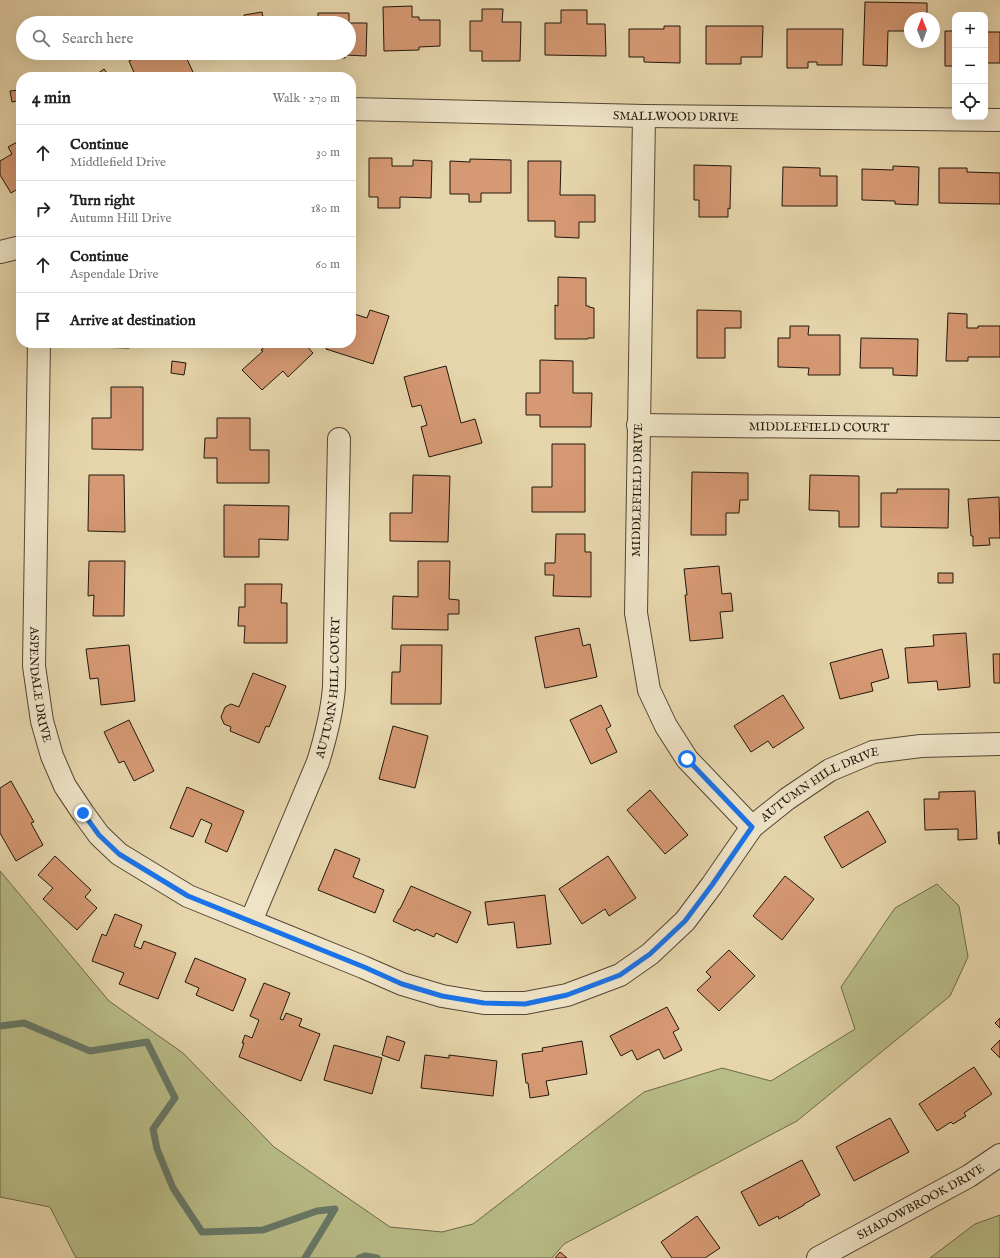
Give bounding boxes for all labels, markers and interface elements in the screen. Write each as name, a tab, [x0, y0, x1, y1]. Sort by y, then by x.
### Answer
north arrow	[904, 12, 940, 48]
map controls	[952, 12, 988, 120]
button: +	[952, 12, 988, 48]
search box	[16, 16, 356, 60]
icon: search	[30, 27, 52, 49]
text: Search here	[62, 29, 133, 48]
button: −	[952, 48, 988, 84]
button: locate	[952, 84, 988, 120]
text: 4 min	[32, 88, 71, 109]
text: Walk · 270 m	[272, 90, 340, 107]
street label: SMALLWOOD DRIVE	[613, 108, 739, 125]
text: Continue	[70, 135, 128, 154]
icon: ahead	[32, 142, 54, 164]
text: 30 m	[316, 144, 340, 161]
text: Middlefield Drive	[70, 154, 166, 171]
text: Turn right	[70, 191, 135, 210]
icon: right	[32, 198, 54, 220]
text: 180 m	[311, 200, 340, 217]
text: Autumn Hill Drive	[70, 210, 171, 227]
text: Continue	[70, 247, 128, 266]
icon: ahead	[32, 254, 54, 276]
text: 60 m	[315, 256, 340, 273]
text: Aspendale Drive	[70, 266, 158, 283]
icon: arrive	[32, 310, 54, 332]
text: Arrive at destination	[70, 311, 196, 330]
street label: MIDDLEFIELD COURT	[749, 419, 890, 436]
street label: MIDDLEFIELD DRIVE	[629, 423, 646, 557]
street label: AUTUMN HILL COURT	[312, 617, 343, 761]
street label: ASPENDALE DRIVE	[26, 625, 55, 744]
street label: AUTUMN HILL DRIVE	[757, 744, 880, 826]
route start	[678, 750, 696, 768]
route end	[74, 804, 92, 822]
street label: SHADOWBROOK DRIVE	[855, 1161, 987, 1243]

